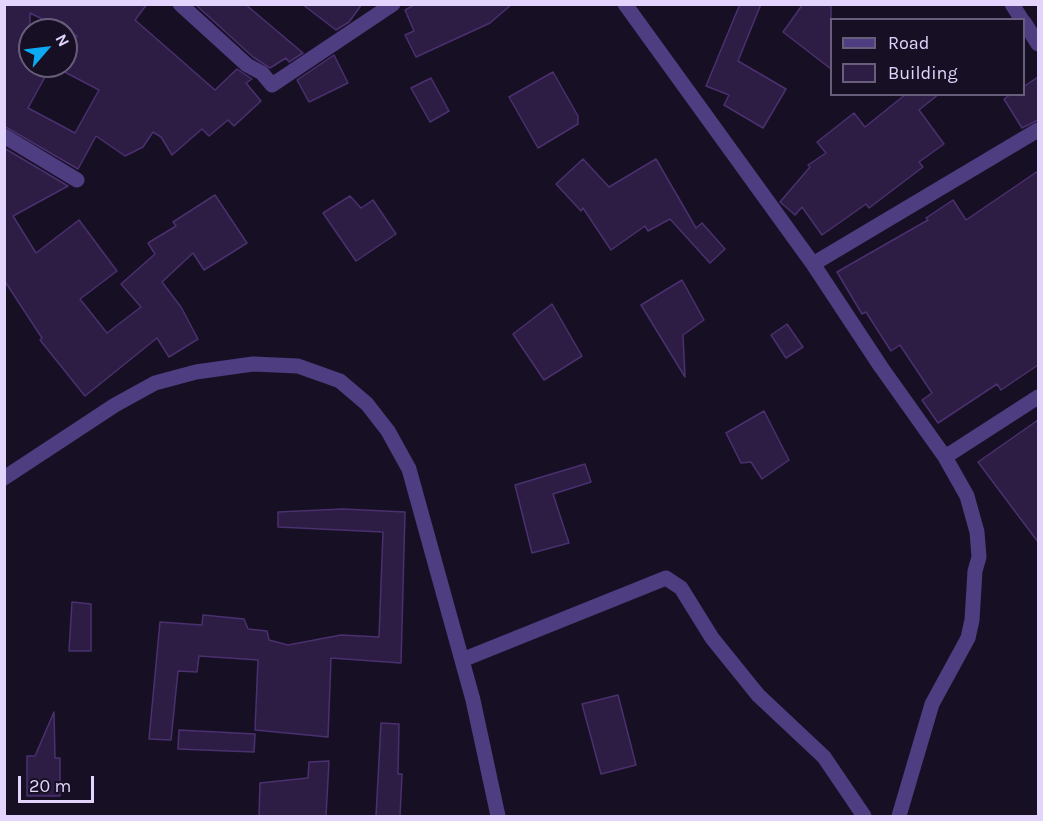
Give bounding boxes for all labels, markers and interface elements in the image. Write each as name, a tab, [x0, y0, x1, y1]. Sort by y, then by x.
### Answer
north arrow	[18, 18, 78, 78]
legend	[830, 18, 1025, 96]
text: N	[51, 31, 74, 50]
text: Road	[888, 32, 929, 54]
text: Building	[888, 62, 958, 84]
scale bar	[21, 764, 98, 802]
text: 20 m	[29, 775, 71, 797]

